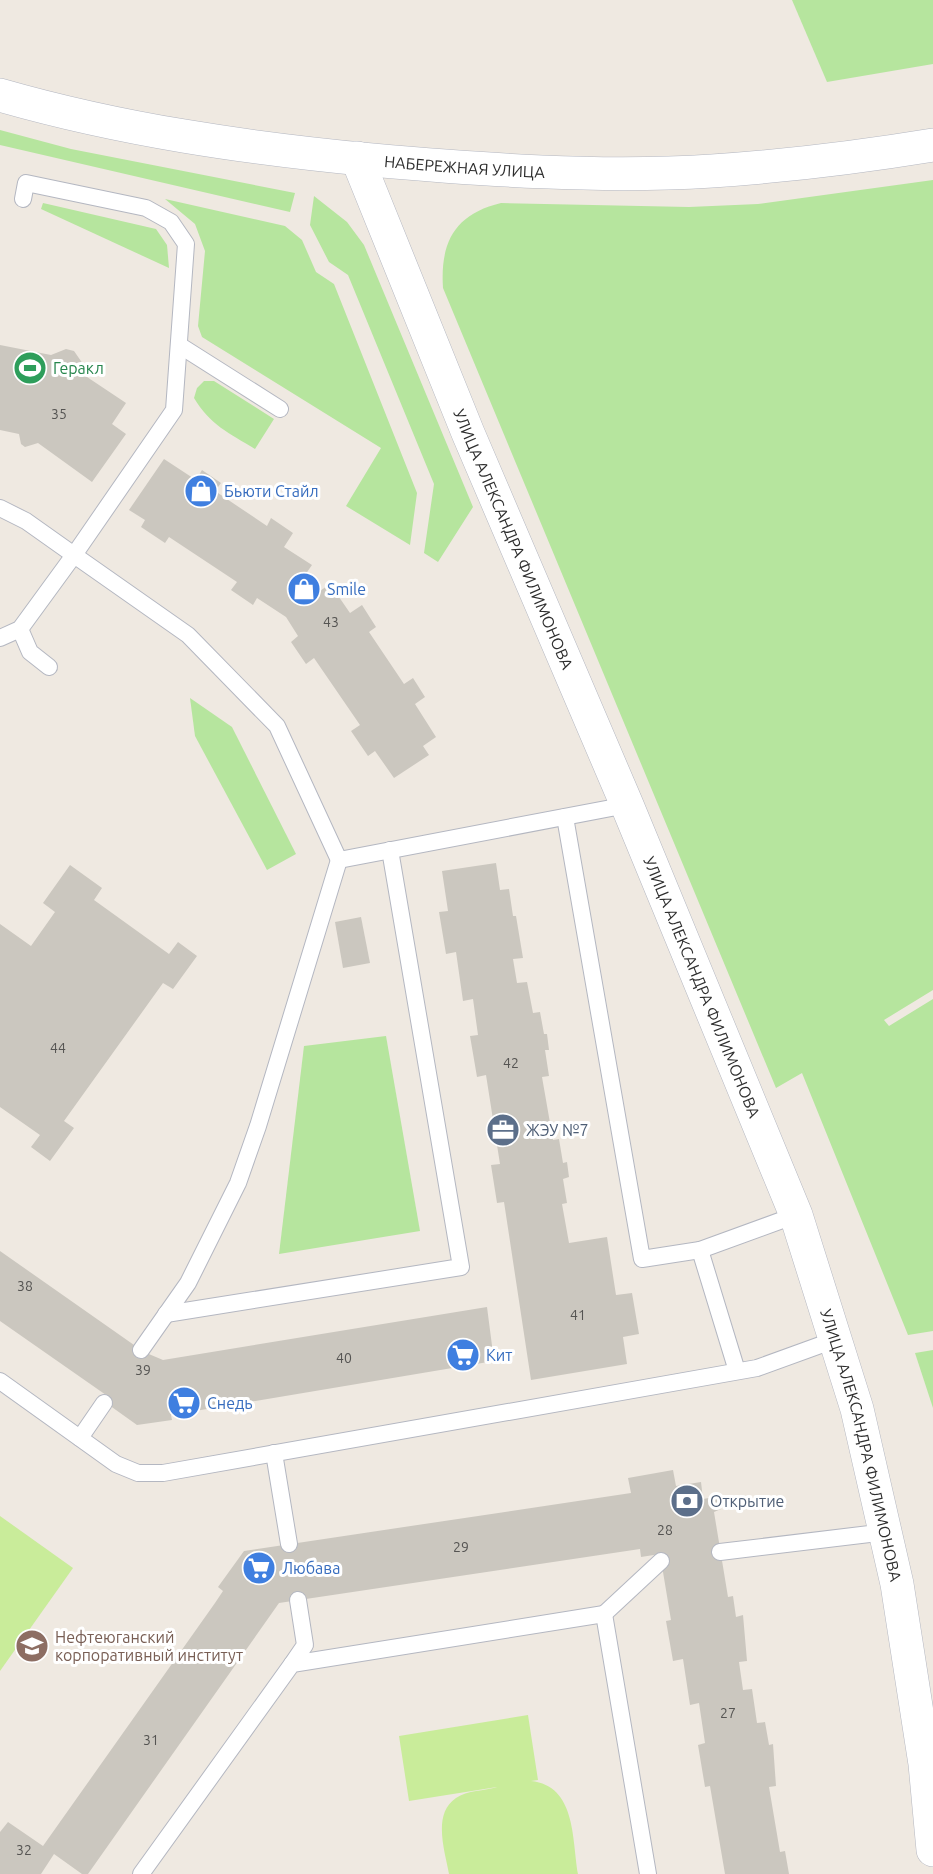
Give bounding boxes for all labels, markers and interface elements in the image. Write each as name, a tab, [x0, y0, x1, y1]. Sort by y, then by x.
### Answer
street label: НАБЕРЕЖНАЯ УЛИЦА	[383, 152, 546, 181]
sports icon: Геракл	[12, 350, 48, 386]
place label: Геракл	[53, 359, 104, 377]
house number: 35	[51, 406, 67, 422]
street label: УЛИЦА АЛЕКСАНДРА ФИЛИМОНОВА	[450, 406, 577, 672]
shop icon: Бьюти Стайл	[183, 473, 219, 509]
place label: Бьюти Стайл	[224, 482, 319, 500]
shop icon: Smile	[286, 571, 322, 607]
place label: Smile	[327, 580, 366, 598]
house number: 43	[323, 614, 339, 630]
street label: УЛИЦА АЛЕКСАНДРА ФИЛИМОНОВА	[640, 854, 764, 1121]
house number: 44	[50, 1040, 66, 1056]
house number: 42	[503, 1055, 519, 1071]
office icon: ЖЭУ №7	[485, 1112, 521, 1148]
place label: ЖЭУ №7	[526, 1121, 589, 1139]
house number: 38	[17, 1278, 33, 1294]
house number: 41	[570, 1307, 586, 1323]
street label: УЛИЦА АЛЕКСАНДРА ФИЛИМОНОВА	[817, 1307, 905, 1584]
supermarket icon: Кит	[445, 1337, 481, 1373]
place label: Кит	[486, 1346, 512, 1364]
house number: 40	[336, 1350, 352, 1366]
house number: 39	[135, 1362, 151, 1378]
supermarket icon: Снедь	[166, 1385, 202, 1421]
place label: Снедь	[207, 1394, 253, 1412]
bank icon: Открытие	[669, 1483, 705, 1519]
place label: Открытие	[710, 1492, 784, 1510]
house number: 28	[657, 1522, 673, 1538]
house number: 29	[453, 1539, 469, 1555]
supermarket icon: Любава	[241, 1550, 277, 1586]
place label: Любава	[282, 1559, 340, 1577]
school or university icon: Нефтеюганский корпоративный институт	[14, 1628, 50, 1664]
place label: Нефтеюганский корпоративный институт	[55, 1628, 243, 1664]
house number: 27	[720, 1705, 736, 1721]
house number: 31	[143, 1732, 159, 1748]
house number: 32	[16, 1842, 32, 1858]

